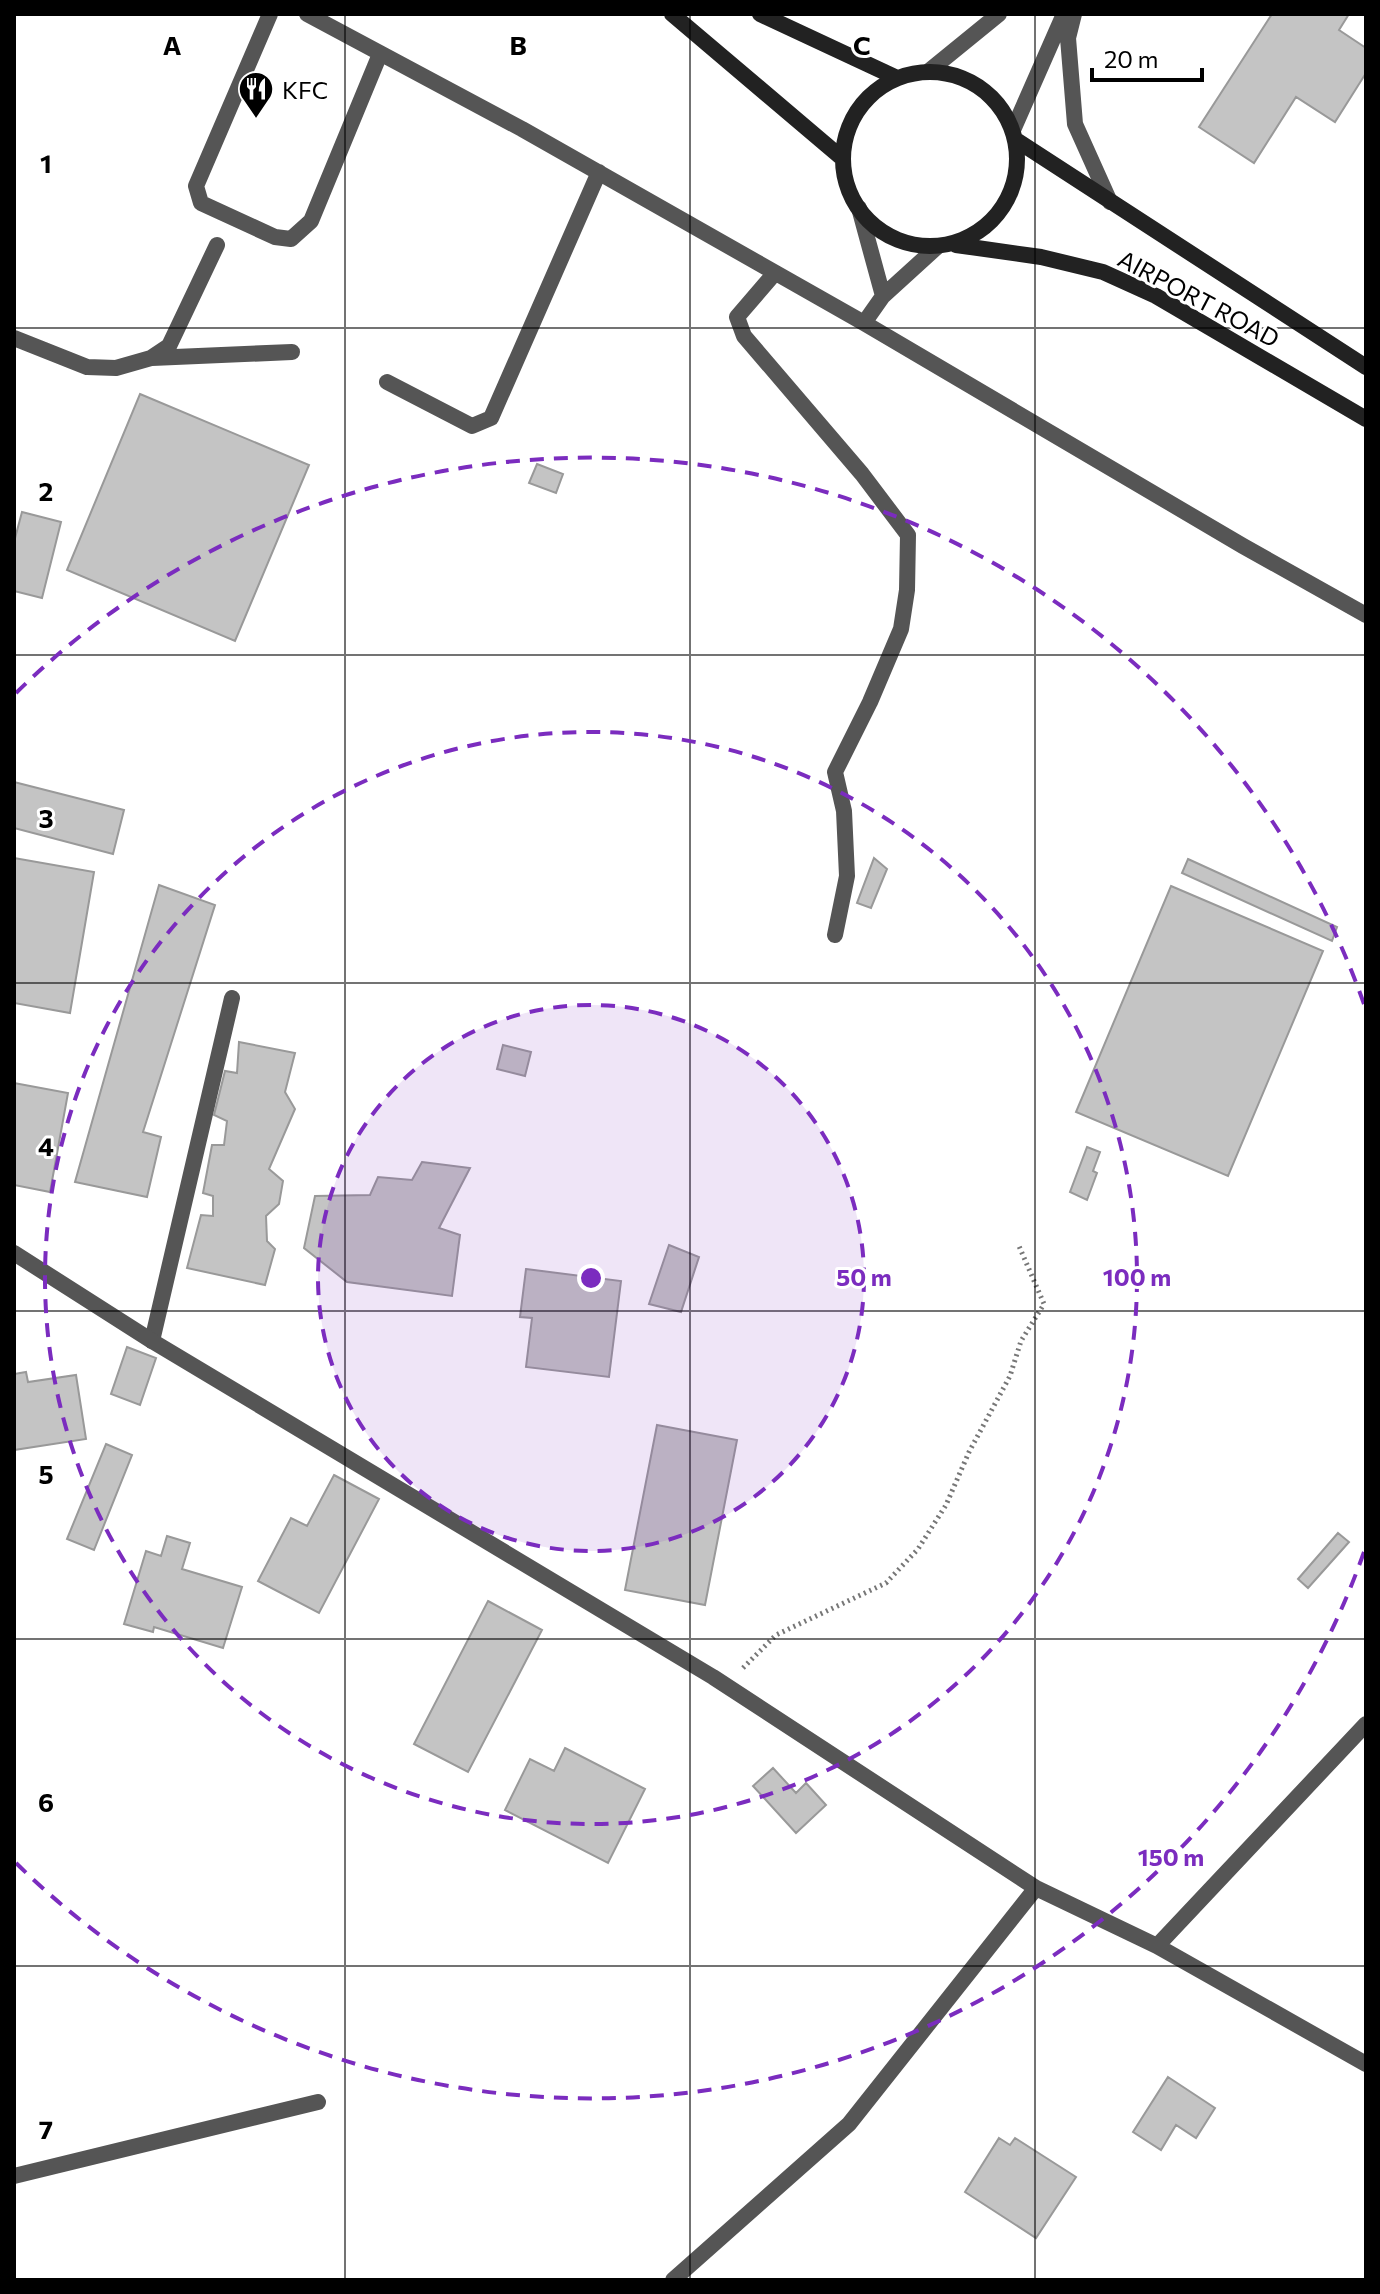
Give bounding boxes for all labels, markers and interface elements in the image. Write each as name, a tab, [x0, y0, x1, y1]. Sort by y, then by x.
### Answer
text: A	[163, 29, 182, 60]
text: B	[509, 29, 527, 60]
text: C	[853, 29, 871, 60]
scale bar	[1092, 32, 1202, 82]
text: 20 m	[1104, 44, 1158, 73]
restaurant icon: KFC	[237, 70, 275, 120]
place label: KFC	[282, 75, 328, 104]
text: 1	[40, 147, 52, 178]
street label: AIRPORT ROAD	[1113, 243, 1285, 353]
text: 2	[39, 475, 53, 506]
text: 3	[38, 802, 54, 833]
text: 4	[38, 1130, 54, 1161]
text: 50 m	[836, 1262, 892, 1291]
text: 100 m	[1103, 1262, 1171, 1291]
centre of rings	[577, 1264, 605, 1292]
text: 5	[38, 1458, 54, 1489]
text: 6	[38, 1786, 54, 1817]
text: 150 m	[1138, 1842, 1204, 1871]
text: 7	[39, 2113, 53, 2144]

